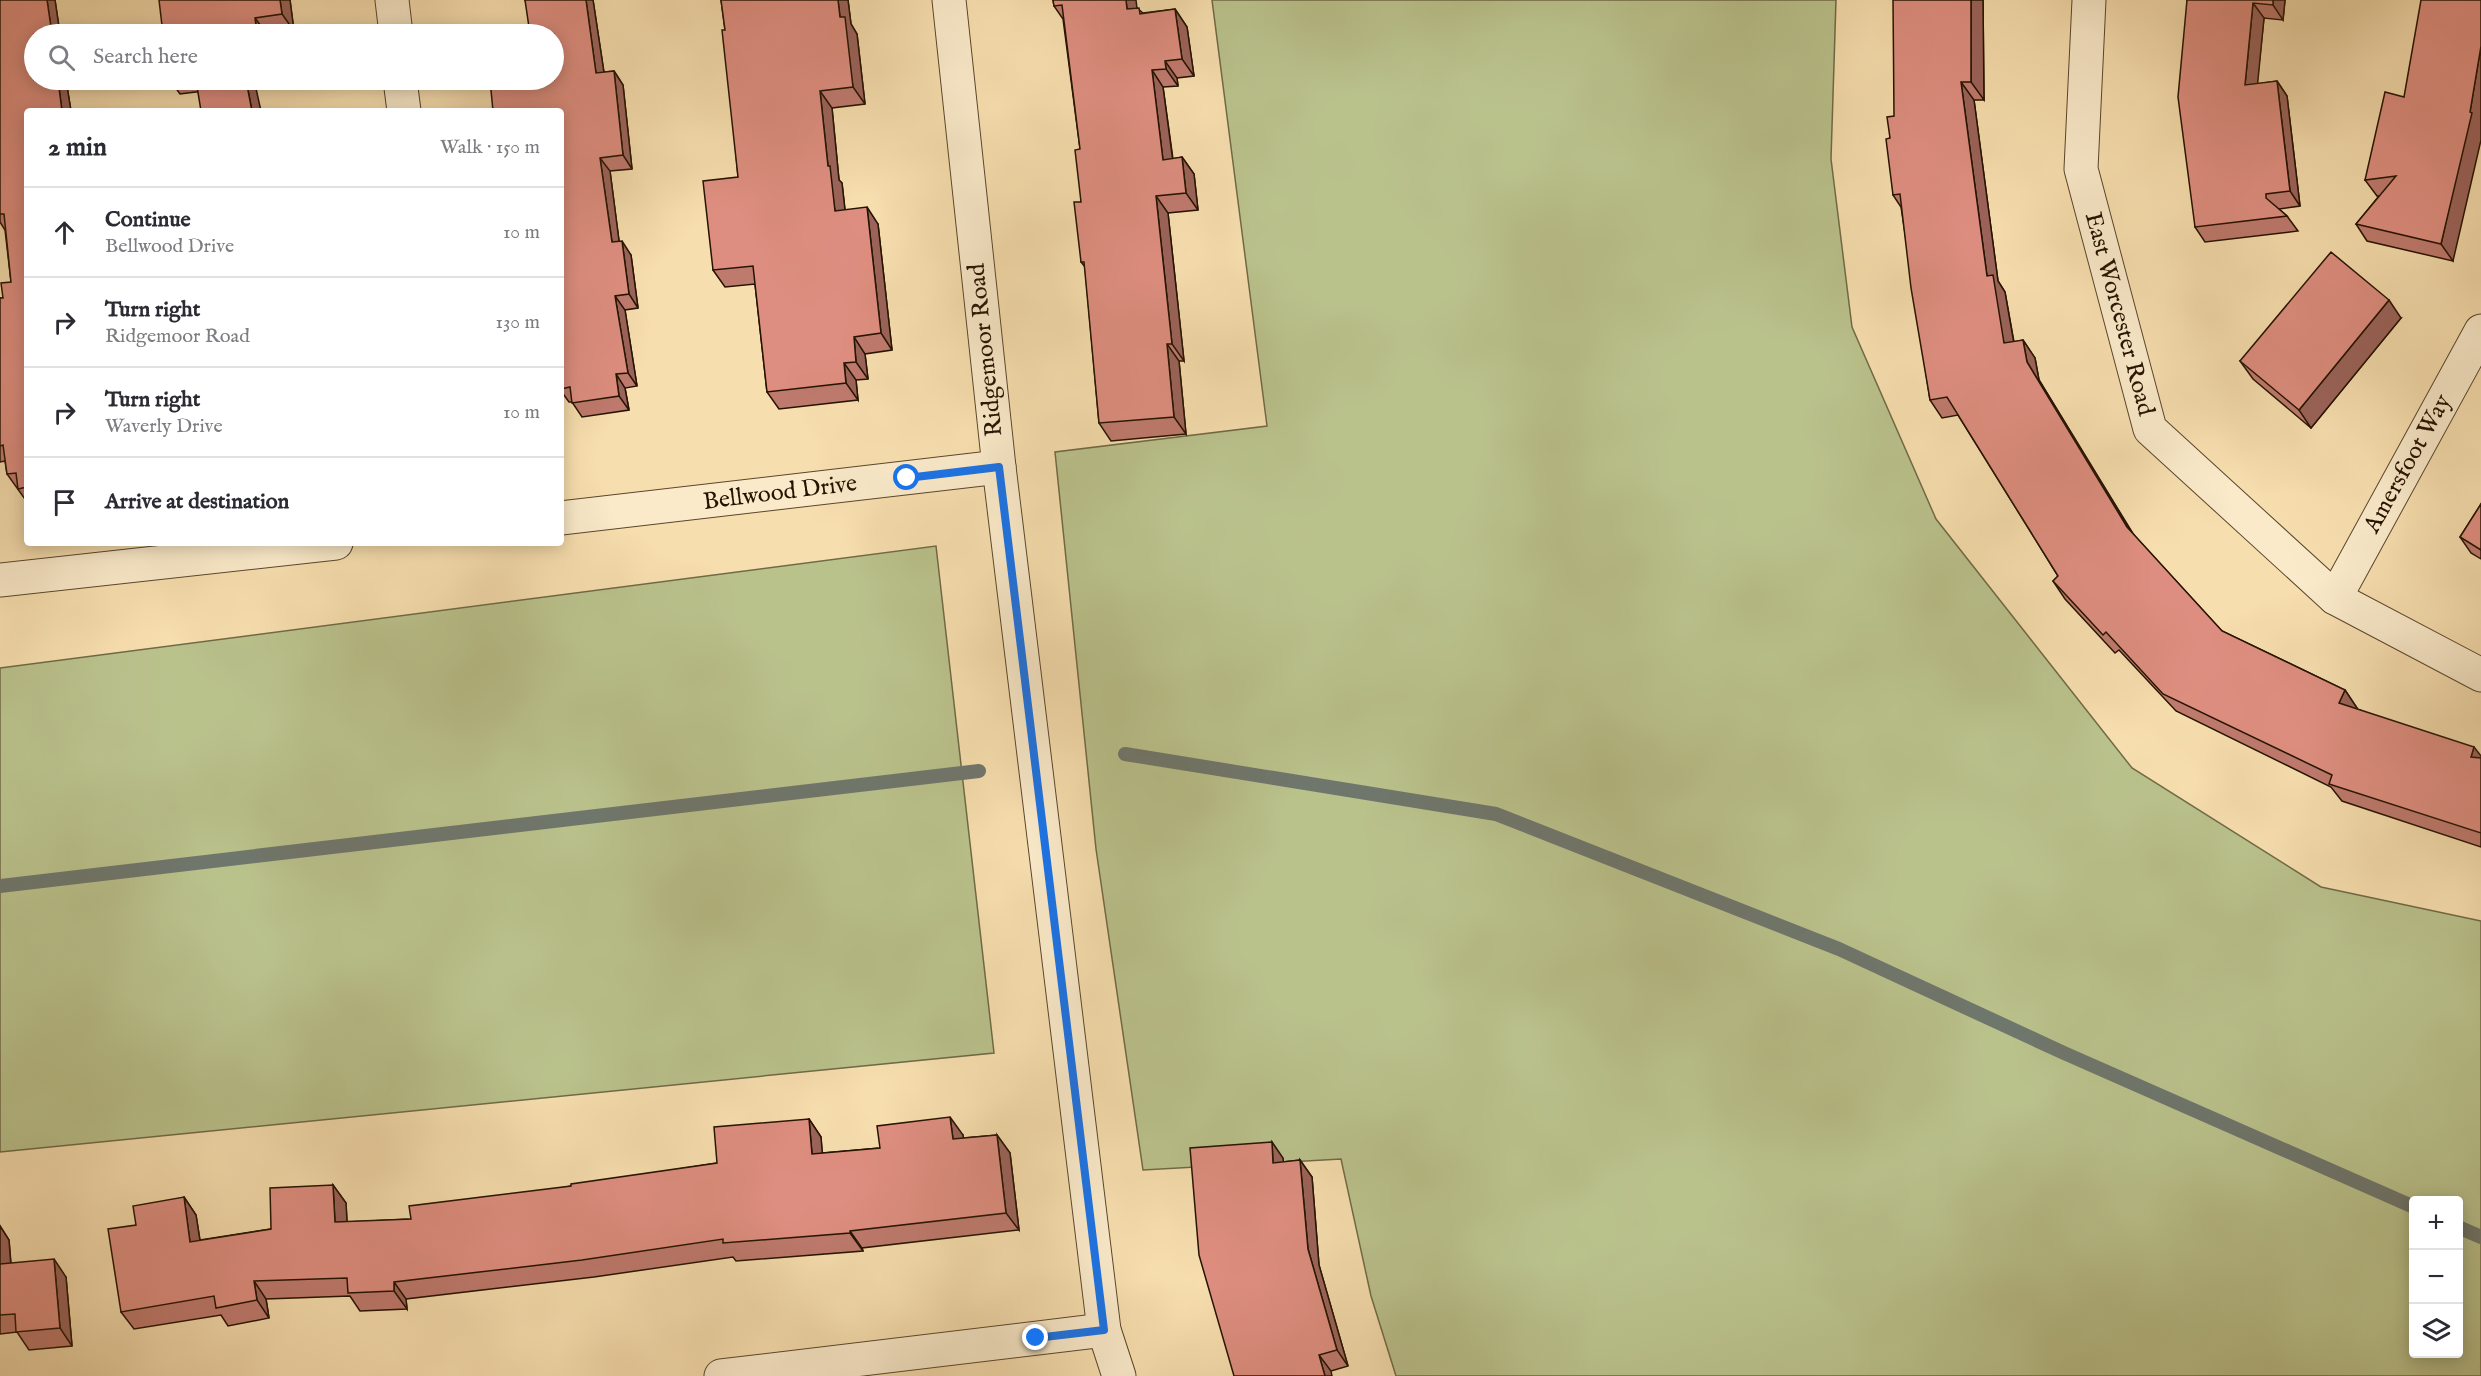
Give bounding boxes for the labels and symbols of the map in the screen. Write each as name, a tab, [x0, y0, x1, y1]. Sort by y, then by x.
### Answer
street label: East Worcester Road	[2077, 209, 2161, 419]
street label: Ridgemoor Road	[961, 262, 1011, 438]
street label: Amersfoot Way	[2357, 389, 2459, 540]
route start	[893, 464, 919, 490]
street label: Bellwood Drive	[701, 468, 859, 518]
route end	[1022, 1324, 1048, 1350]

